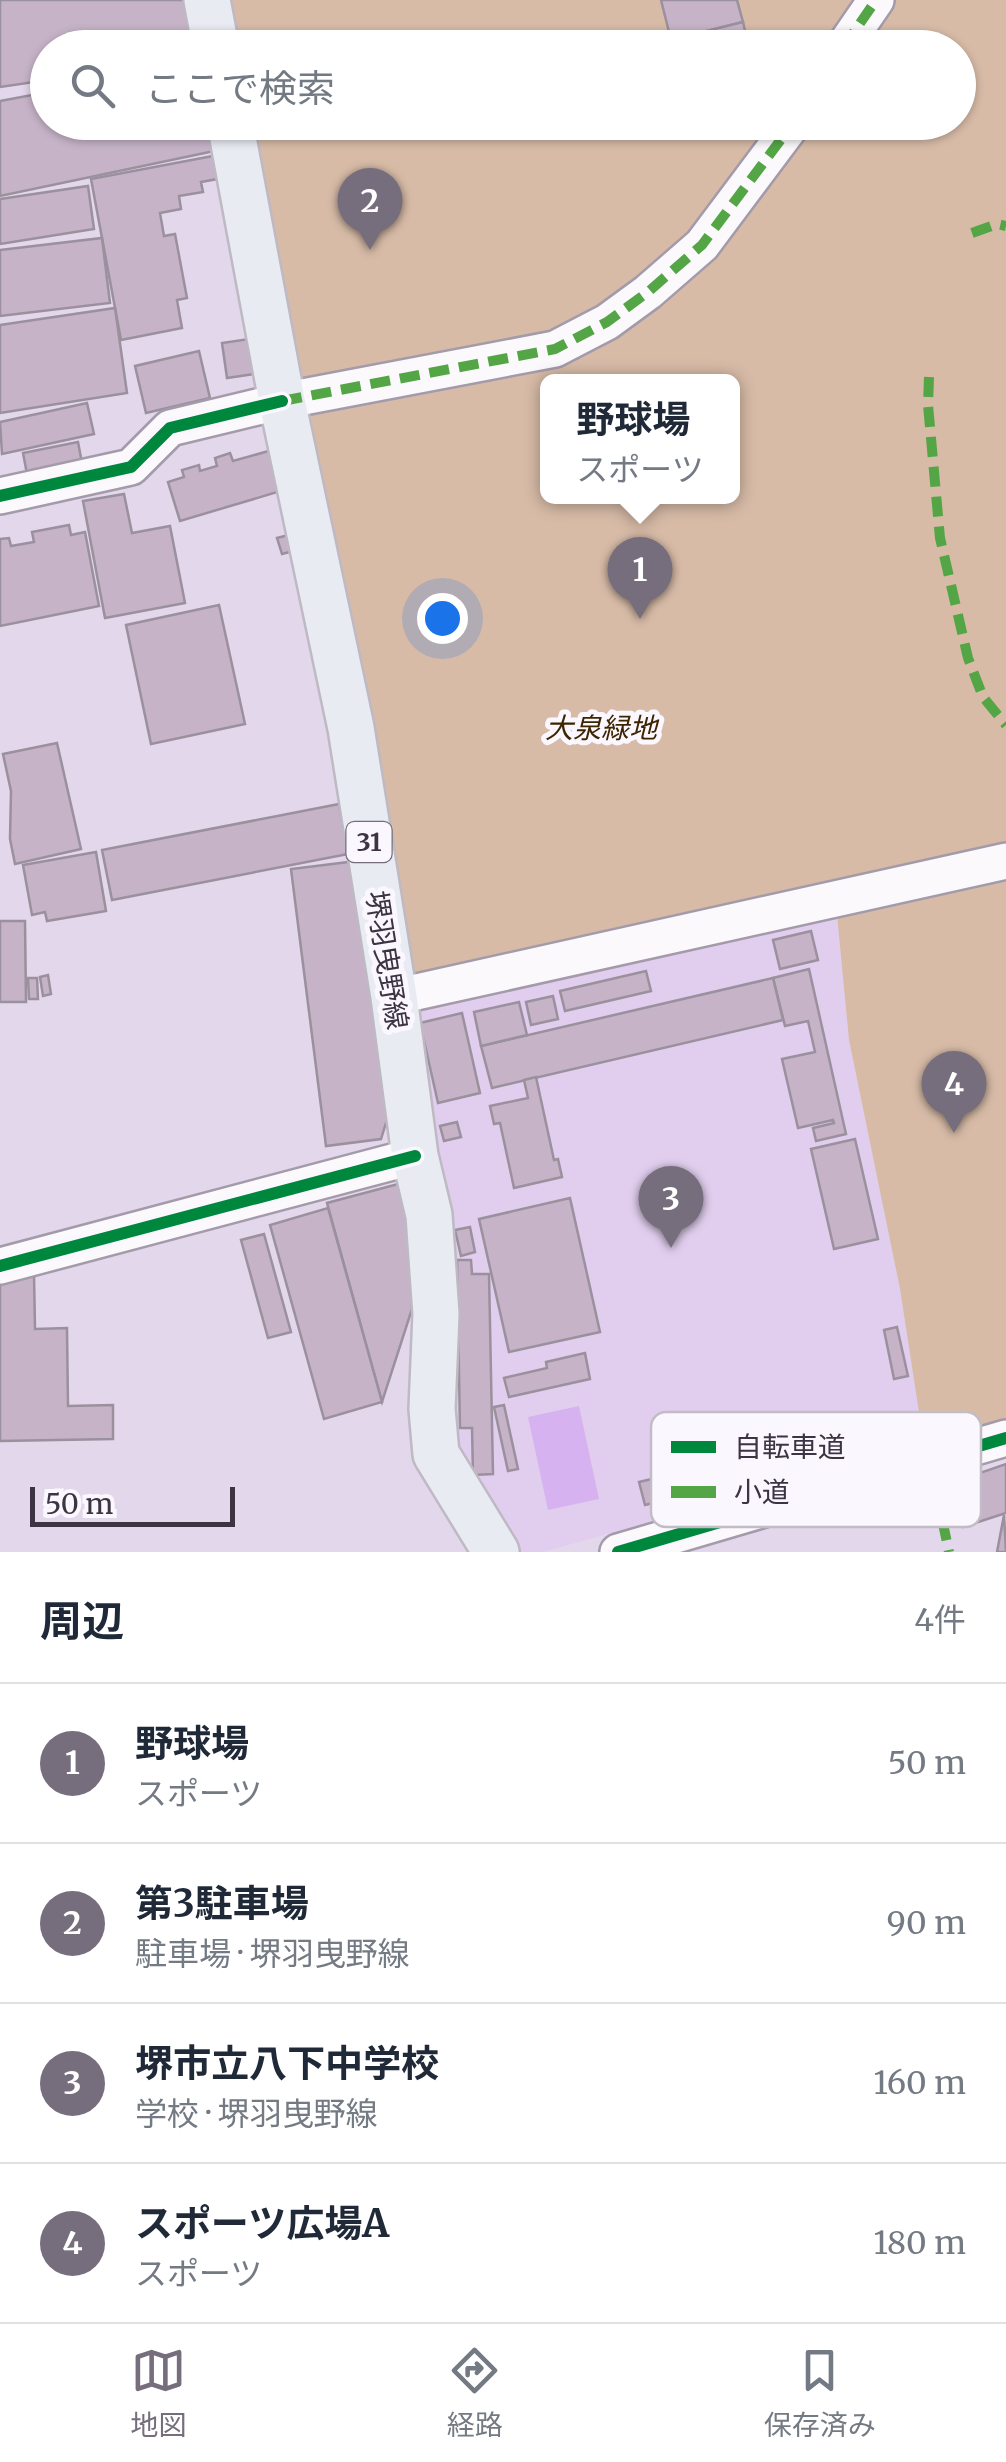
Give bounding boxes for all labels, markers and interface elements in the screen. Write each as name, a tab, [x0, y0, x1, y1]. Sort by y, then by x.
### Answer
search box	[30, 30, 976, 140]
icon: search	[65, 58, 120, 113]
text: ここで検索	[145, 65, 335, 112]
pin: 2	[338, 168, 402, 250]
popup	[540, 374, 740, 504]
text: 野球場	[576, 396, 690, 443]
text: スポーツ	[576, 450, 704, 490]
pin: 1	[608, 536, 672, 619]
your location	[417, 593, 468, 644]
park label: 大泉緑地	[545, 710, 660, 746]
road number: 31	[346, 822, 392, 862]
street label: 堺羽曳野線	[358, 888, 416, 1032]
pin: 4	[922, 1050, 986, 1133]
pin: 3	[638, 1166, 704, 1248]
legend	[651, 1412, 981, 1527]
text: 自転車道	[734, 1429, 846, 1465]
text: 小道	[734, 1474, 790, 1510]
scale bar	[30, 1482, 235, 1526]
text: 50 m	[45, 1486, 113, 1522]
text: 周辺	[40, 1595, 124, 1647]
text: 4件	[914, 1600, 966, 1640]
text: 野球場	[135, 1720, 249, 1767]
text: 1	[65, 1743, 80, 1783]
text: 50 m	[888, 1743, 966, 1783]
text: スポーツ	[135, 1774, 262, 1814]
text: 第3駐車場	[135, 1880, 309, 1927]
text: 2	[63, 1903, 82, 1943]
text: 90 m	[887, 1903, 966, 1943]
text: 駐車場 · 堺羽曳野線	[135, 1934, 410, 1974]
text: 堺市立八下中学校	[135, 2040, 439, 2087]
text: 3	[63, 2063, 82, 2103]
text: 160 m	[874, 2063, 966, 2103]
text: 学校 · 堺羽曳野線	[135, 2094, 378, 2134]
text: スポーツ広場A	[135, 2200, 389, 2247]
text: 4	[62, 2223, 83, 2263]
text: 180 m	[874, 2223, 966, 2263]
text: スポーツ	[135, 2254, 262, 2294]
tab: 地図	[130, 2343, 186, 2443]
tab: 経路	[447, 2343, 503, 2443]
tab: 保存済み	[764, 2343, 876, 2443]

